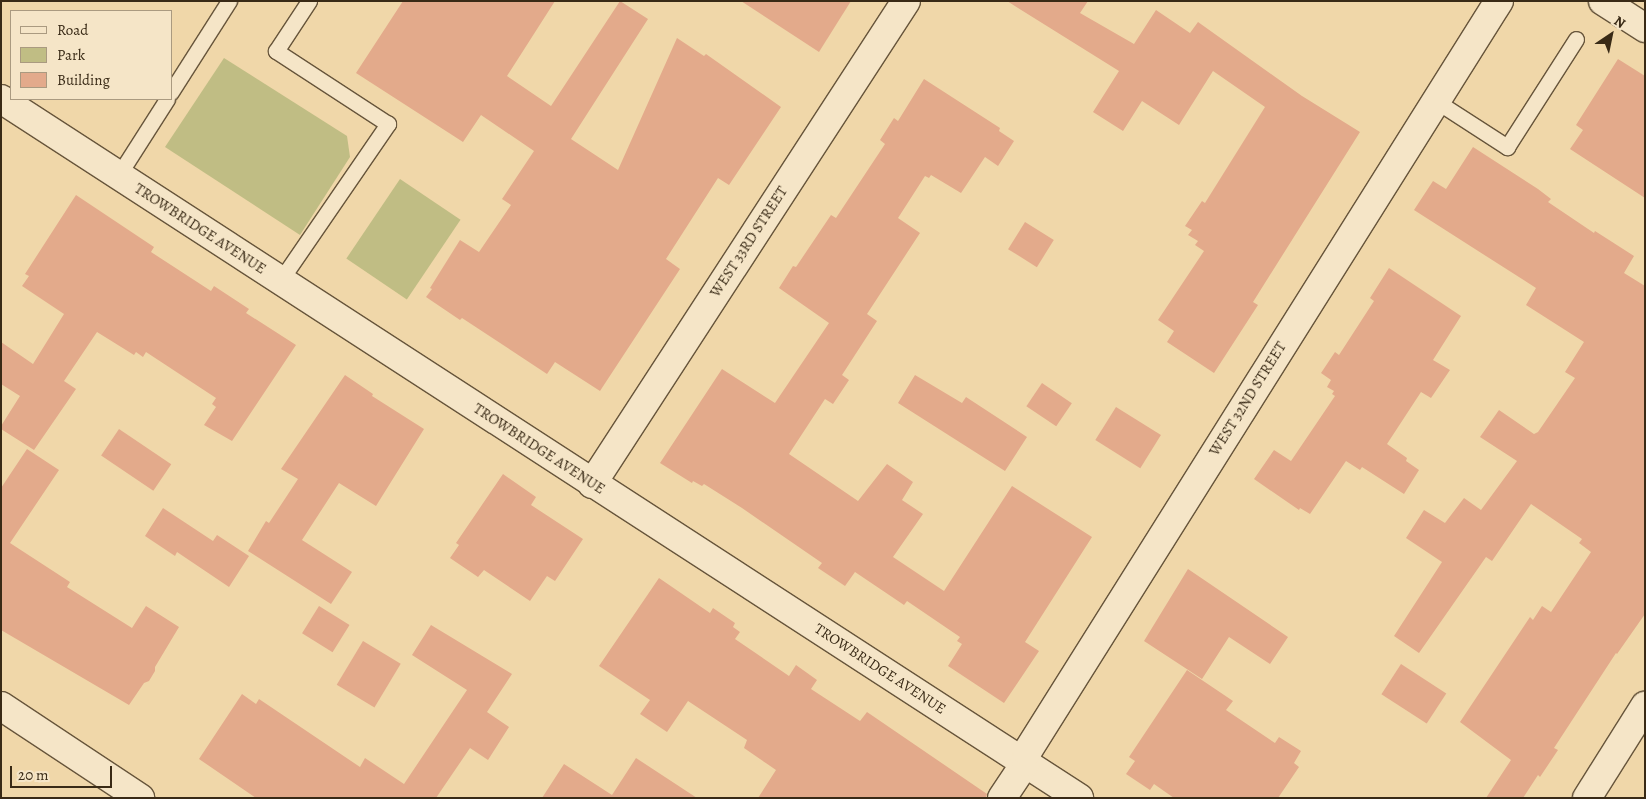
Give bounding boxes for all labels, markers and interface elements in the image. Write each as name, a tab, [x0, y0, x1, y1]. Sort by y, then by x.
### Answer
legend	[10, 10, 172, 100]
north arrow	[1586, 10, 1636, 60]
text: N	[1610, 11, 1629, 33]
text: Road	[57, 20, 88, 40]
text: Park	[57, 45, 85, 65]
text: Building	[57, 70, 110, 90]
street label: TROWBRIDGE AVENUE	[131, 180, 269, 278]
street label: WEST 33RD STREET	[707, 183, 791, 301]
street label: WEST 32ND STREET	[1206, 339, 1290, 459]
street label: TROWBRIDGE AVENUE	[470, 400, 608, 498]
street label: TROWBRIDGE AVENUE	[811, 620, 949, 718]
scale bar	[12, 756, 115, 788]
text: 20 m	[18, 765, 49, 785]

